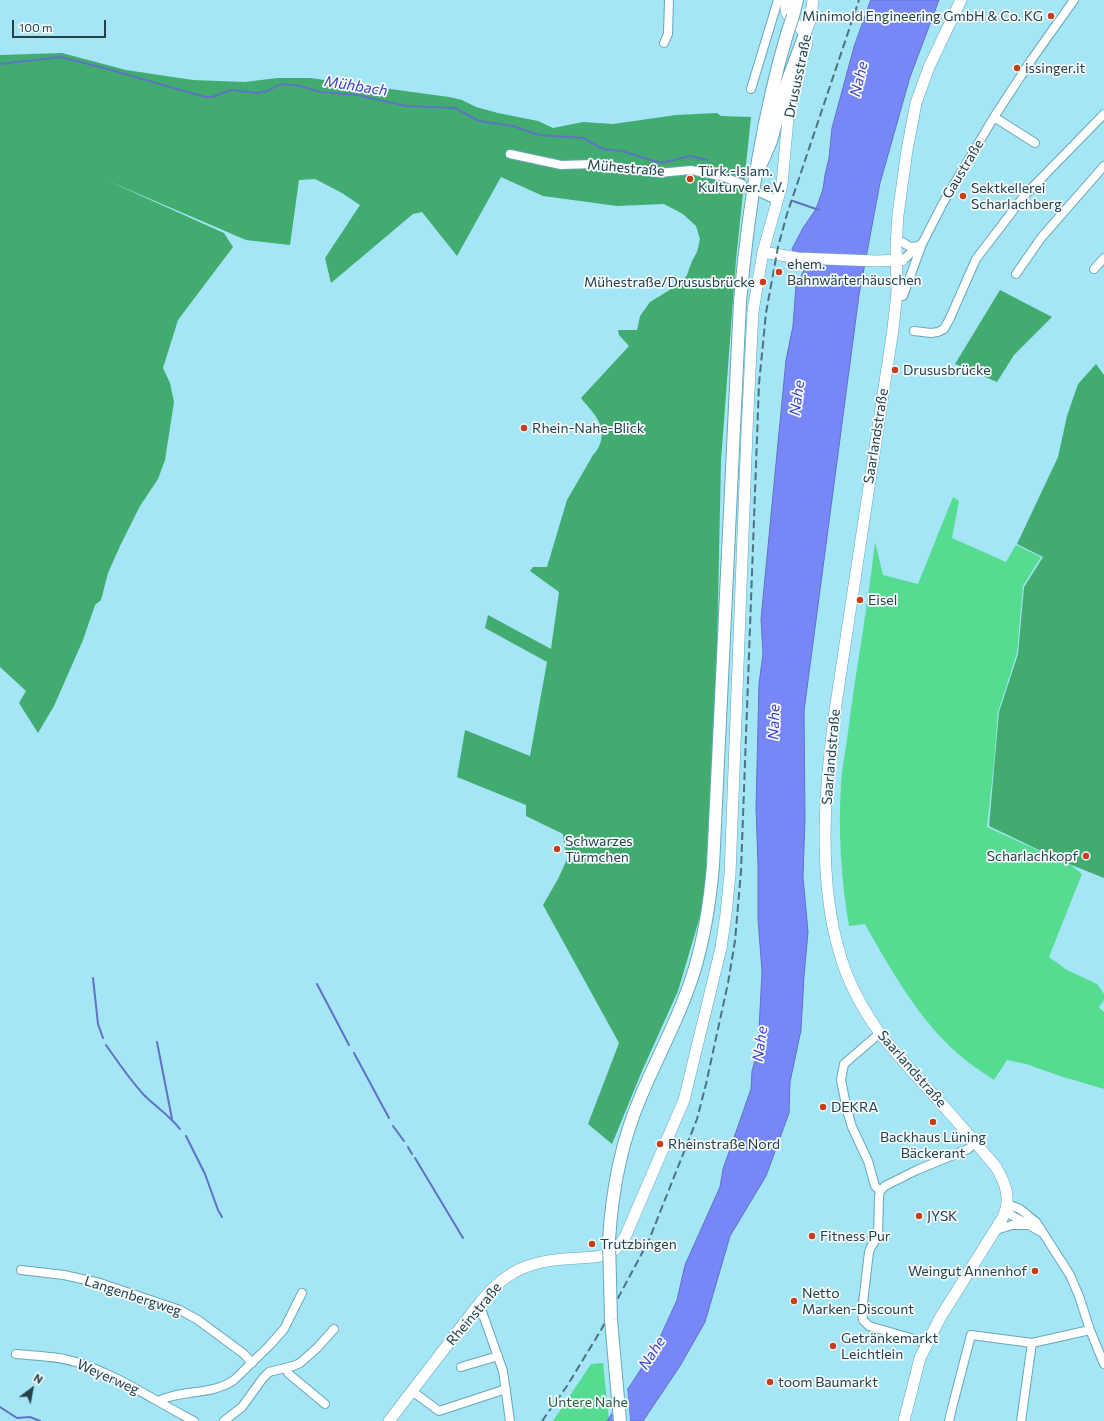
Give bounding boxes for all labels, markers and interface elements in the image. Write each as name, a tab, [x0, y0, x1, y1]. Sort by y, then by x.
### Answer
place label: Minimold Engineering GmbH & Co. KG	[802, 8, 1043, 24]
marker: Minimold Engineering GmbH & Co. KG	[1046, 11, 1056, 21]
scale bar	[14, 12, 108, 38]
text: 100 m	[19, 20, 53, 34]
street label: Drususstraße	[781, 33, 815, 119]
water label: Nahe	[846, 60, 872, 98]
place label: issinger.it	[1025, 60, 1085, 76]
marker: issinger.it	[1012, 63, 1022, 73]
water label: Mühbach	[323, 72, 389, 100]
street label: Gaustraße	[939, 136, 987, 202]
street label: Mühestraße	[587, 156, 665, 180]
place label: Türk.-Islam. Kulturver. e.V.	[698, 163, 785, 196]
marker: Türk.-Islam. Kulturver. e.V.	[685, 174, 695, 184]
place label: Sektkellerei Scharlachberg	[971, 180, 1062, 212]
marker: Sektkellerei Scharlachberg	[958, 191, 968, 201]
place label: ehem. Bahnwärterhäuschen	[787, 256, 922, 288]
marker: ehem. Bahnwärterhäuschen	[774, 267, 784, 277]
place label: Mühestraße/Drususbrücke	[584, 274, 755, 290]
marker: Mühestraße/Drususbrücke	[758, 277, 768, 287]
place label: Drususbrücke	[903, 362, 991, 378]
marker: Drususbrücke	[890, 365, 900, 375]
water label: Nahe	[786, 379, 808, 417]
street label: Saarlandstraße	[860, 387, 892, 485]
place label: Rhein-Nahe-Blick	[532, 420, 644, 436]
marker: Rhein-Nahe-Blick	[519, 423, 529, 433]
place label: Eisel	[868, 592, 897, 608]
marker: Eisel	[855, 595, 865, 605]
water label: Nahe	[764, 704, 784, 740]
street label: Saarlandstraße	[818, 708, 844, 806]
place label: Schwarzes Türmchen	[565, 833, 633, 866]
marker: Schwarzes Türmchen	[552, 844, 562, 854]
place label: Scharlachkopf	[987, 848, 1078, 864]
marker: Scharlachkopf	[1081, 851, 1091, 861]
water label: Nahe	[749, 1025, 771, 1063]
street label: Saarlandstraße	[874, 1027, 950, 1111]
place label: DEKRA	[831, 1099, 878, 1115]
marker: DEKRA	[818, 1102, 828, 1112]
marker: Backhaus Lüning Bäckerant	[928, 1117, 938, 1127]
place label: Backhaus Lüning Bäckerant	[880, 1129, 986, 1162]
place label: Rheinstraße Nord	[668, 1136, 780, 1152]
marker: Rheinstraße Nord	[655, 1139, 665, 1149]
place label: JYSK	[927, 1208, 957, 1224]
marker: JYSK	[914, 1211, 924, 1221]
place label: Fitness Pur	[820, 1228, 890, 1244]
marker: Fitness Pur	[807, 1231, 817, 1241]
place label: Trutzbingen	[600, 1236, 677, 1252]
marker: Trutzbingen	[587, 1239, 597, 1249]
place label: Weingut Annenhof	[908, 1263, 1027, 1279]
marker: Weingut Annenhof	[1030, 1266, 1040, 1276]
street label: Langenbergweg	[82, 1272, 184, 1320]
street label: Rheinstraße	[443, 1279, 505, 1349]
place label: Netto Marken-Discount	[802, 1285, 914, 1318]
marker: Netto Marken-Discount	[789, 1296, 799, 1306]
place label: Getränkemarkt Leichtlein	[841, 1330, 938, 1362]
water label: Nahe	[635, 1333, 669, 1373]
marker: Getränkemarkt Leichtlein	[828, 1341, 838, 1351]
street label: Weyerweg	[74, 1356, 142, 1398]
north arrow	[12, 1369, 52, 1409]
text: N	[32, 1371, 46, 1386]
place label: toom Baumarkt	[778, 1374, 878, 1390]
marker: toom Baumarkt	[765, 1377, 775, 1387]
park label: Untere Nahe	[548, 1394, 628, 1410]

